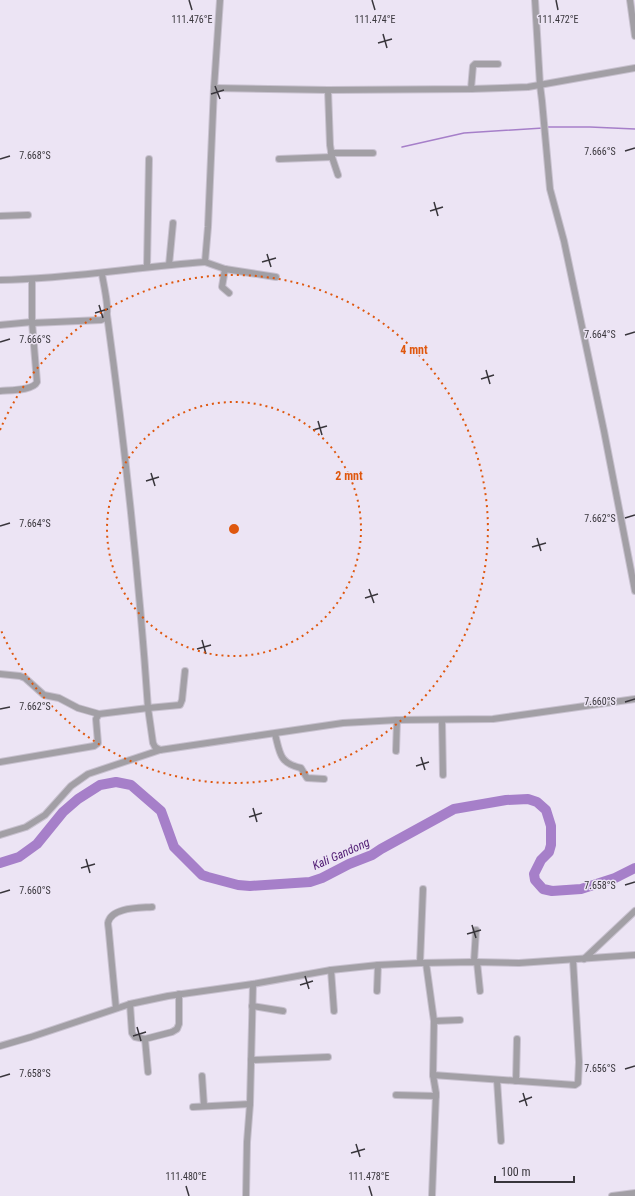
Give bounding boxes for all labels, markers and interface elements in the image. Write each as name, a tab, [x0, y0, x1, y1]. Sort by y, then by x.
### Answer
text: 111.476°E	[172, 14, 213, 25]
text: 111.474°E	[355, 14, 396, 25]
text: 111.472°E	[538, 14, 579, 25]
text: 7.666°S	[584, 146, 616, 157]
text: 7.668°S	[19, 150, 51, 161]
text: 7.664°S	[584, 329, 616, 340]
text: 7.666°S	[19, 334, 51, 345]
text: 4 mnt	[400, 343, 428, 357]
text: 2 mnt	[335, 469, 363, 483]
text: 7.662°S	[584, 513, 616, 524]
text: 7.664°S	[19, 518, 51, 529]
centre of rings	[227, 522, 241, 536]
text: 7.660°S	[584, 696, 616, 707]
text: 7.662°S	[19, 701, 51, 712]
water label: Kali Gandong	[310, 835, 372, 873]
text: 7.658°S	[584, 880, 616, 891]
text: 7.660°S	[19, 885, 51, 896]
text: 7.656°S	[584, 1063, 616, 1074]
text: 7.658°S	[19, 1068, 51, 1079]
scale bar	[495, 1158, 574, 1184]
text: 100 m	[501, 1165, 531, 1179]
text: 111.480°E	[166, 1171, 207, 1182]
text: 111.478°E	[349, 1171, 390, 1182]

